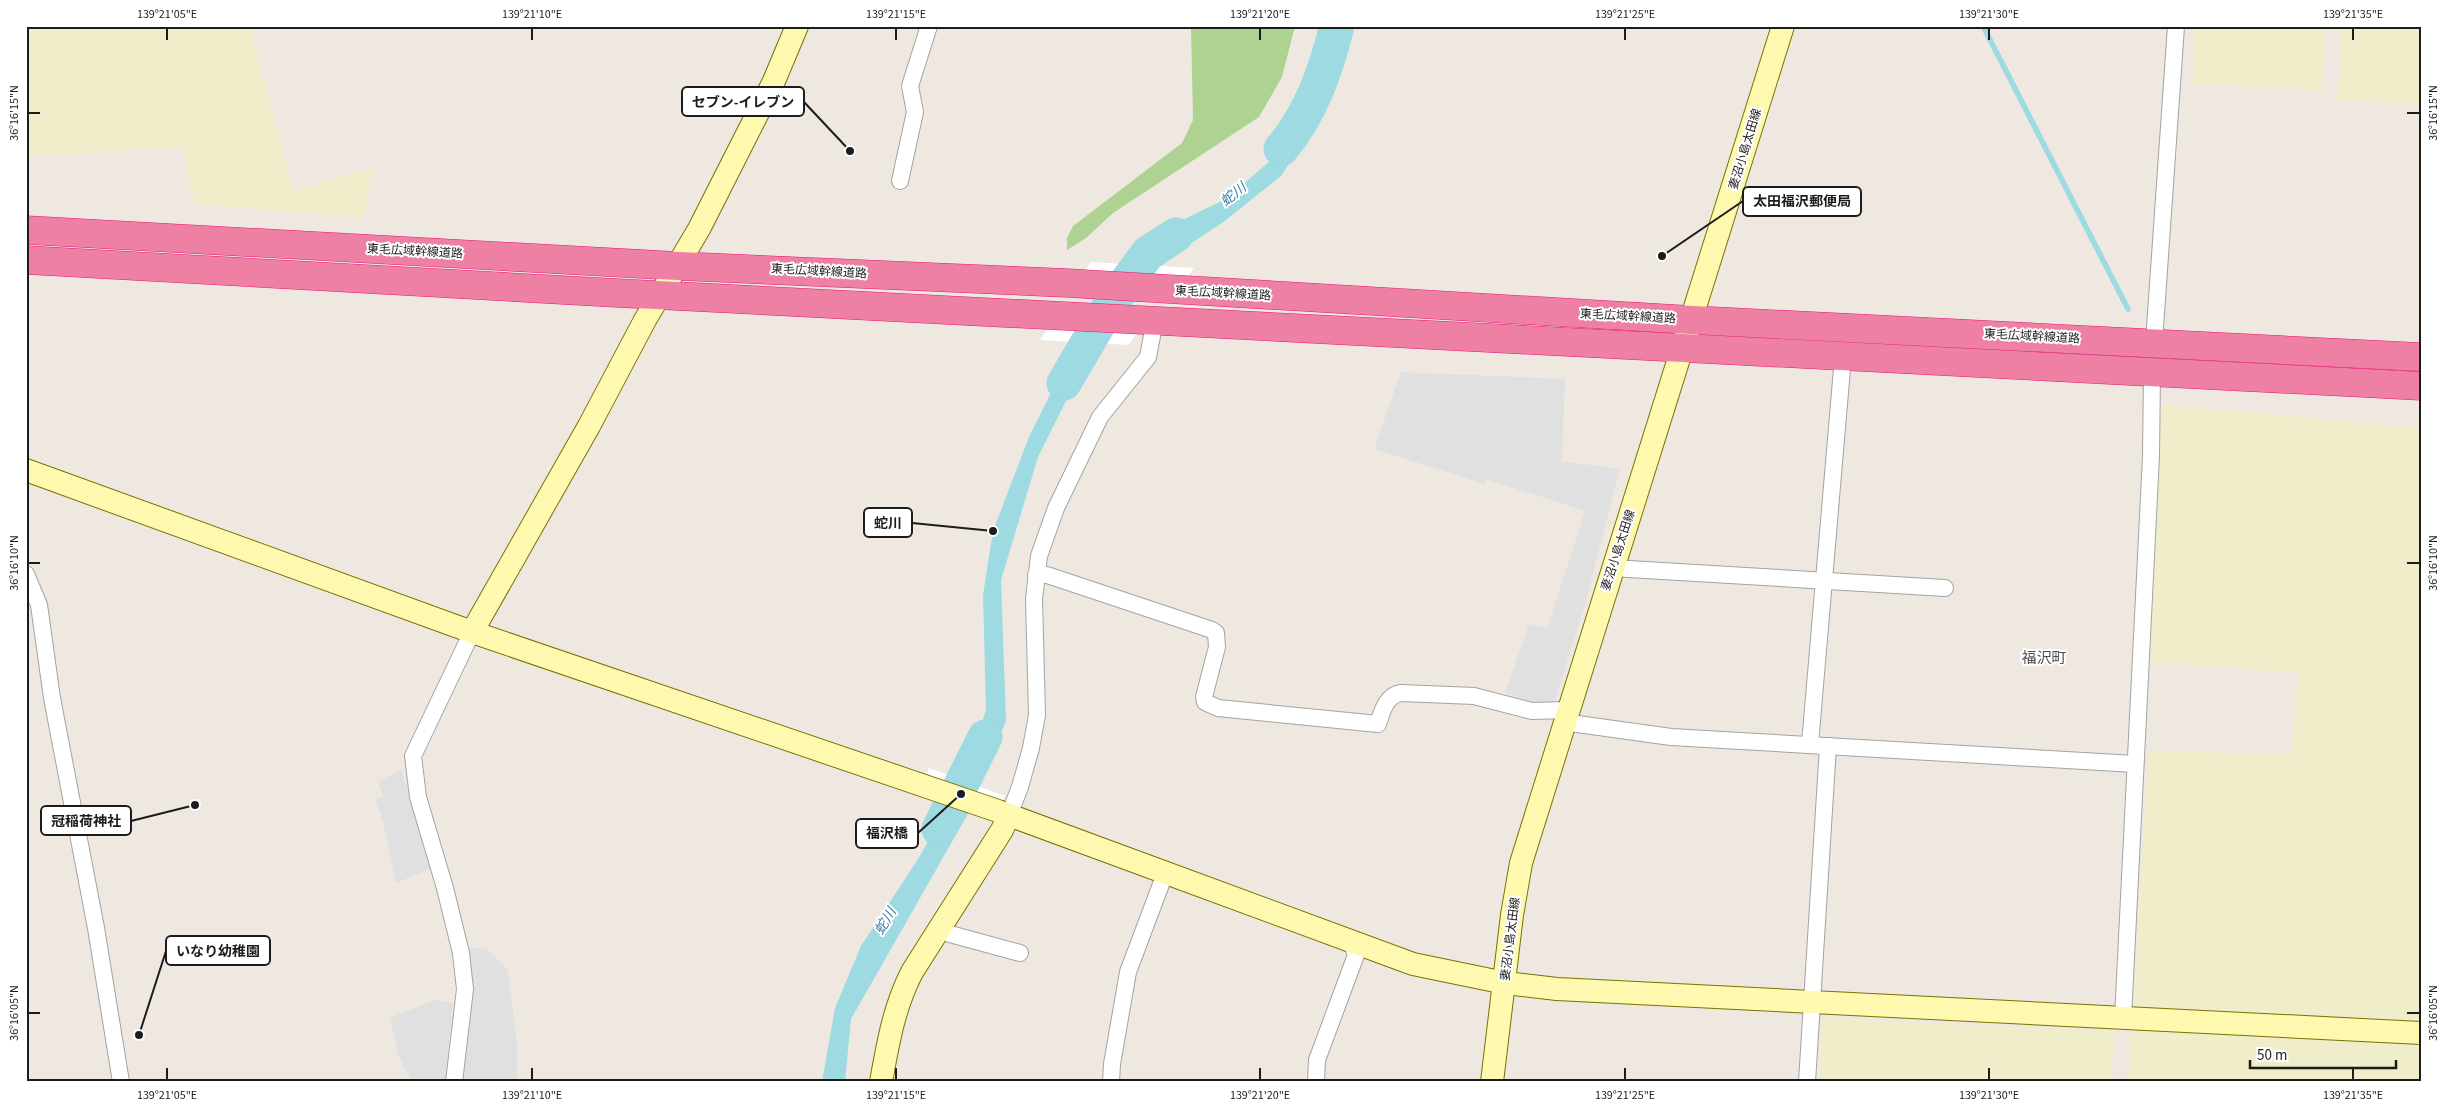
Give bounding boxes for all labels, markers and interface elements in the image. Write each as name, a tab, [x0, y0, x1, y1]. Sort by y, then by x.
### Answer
text: 139°21'05"E	[137, 6, 197, 23]
text: 139°21'10"E	[502, 6, 562, 23]
text: 139°21'15"E	[866, 6, 926, 23]
text: 139°21'20"E	[1230, 6, 1290, 23]
text: 139°21'25"E	[1595, 6, 1655, 23]
text: 139°21'30"E	[1959, 6, 2019, 23]
text: 139°21'35"E	[2323, 6, 2383, 23]
text: 36°16'15"N	[6, 85, 23, 141]
text: 36°16'15"N	[2425, 85, 2442, 141]
callout: セブン-イレブン	[682, 87, 804, 116]
text: セブン-イレブン	[692, 93, 794, 113]
street label: 妻沼小島太田線	[1725, 106, 1766, 192]
water label: 蛇川	[1216, 177, 1252, 211]
callout: 太田福沢郵便局	[1743, 187, 1861, 216]
text: 太田福沢郵便局	[1753, 192, 1851, 212]
street label: 東毛広域幹線道路	[367, 240, 463, 263]
street label: 東毛広域幹線道路	[771, 260, 867, 283]
street label: 東毛広域幹線道路	[1175, 282, 1271, 305]
street label: 東毛広域幹線道路	[1580, 305, 1676, 328]
street label: 東毛広域幹線道路	[1984, 325, 2080, 348]
callout: 蛇川	[864, 508, 912, 537]
street label: 妻沼小島太田線	[1597, 508, 1640, 593]
text: 蛇川	[874, 514, 902, 534]
text: 36°16'10"N	[6, 535, 23, 591]
text: 36°16'10"N	[2425, 535, 2442, 591]
district label: 福沢町	[2021, 648, 2067, 669]
callout: 冠稲荷神社	[41, 806, 131, 835]
text: 冠稲荷神社	[51, 812, 121, 832]
callout: 福沢橋	[856, 819, 918, 848]
text: 福沢橋	[866, 824, 908, 844]
street label: 妻沼小島太田線	[1497, 896, 1524, 982]
water label: 蛇川	[870, 903, 903, 939]
callout: いなり幼稚園	[166, 936, 270, 965]
text: いなり幼稚園	[176, 942, 260, 962]
text: 36°16'05"N	[6, 985, 23, 1041]
text: 36°16'05"N	[2425, 985, 2442, 1041]
scale bar	[2250, 1038, 2396, 1070]
text: 50 m	[2257, 1045, 2287, 1066]
text: 139°21'05"E	[137, 1087, 197, 1104]
text: 139°21'10"E	[502, 1087, 562, 1104]
text: 139°21'15"E	[866, 1087, 926, 1104]
text: 139°21'20"E	[1230, 1087, 1290, 1104]
text: 139°21'25"E	[1595, 1087, 1655, 1104]
text: 139°21'30"E	[1959, 1087, 2019, 1104]
text: 139°21'35"E	[2323, 1087, 2383, 1104]

